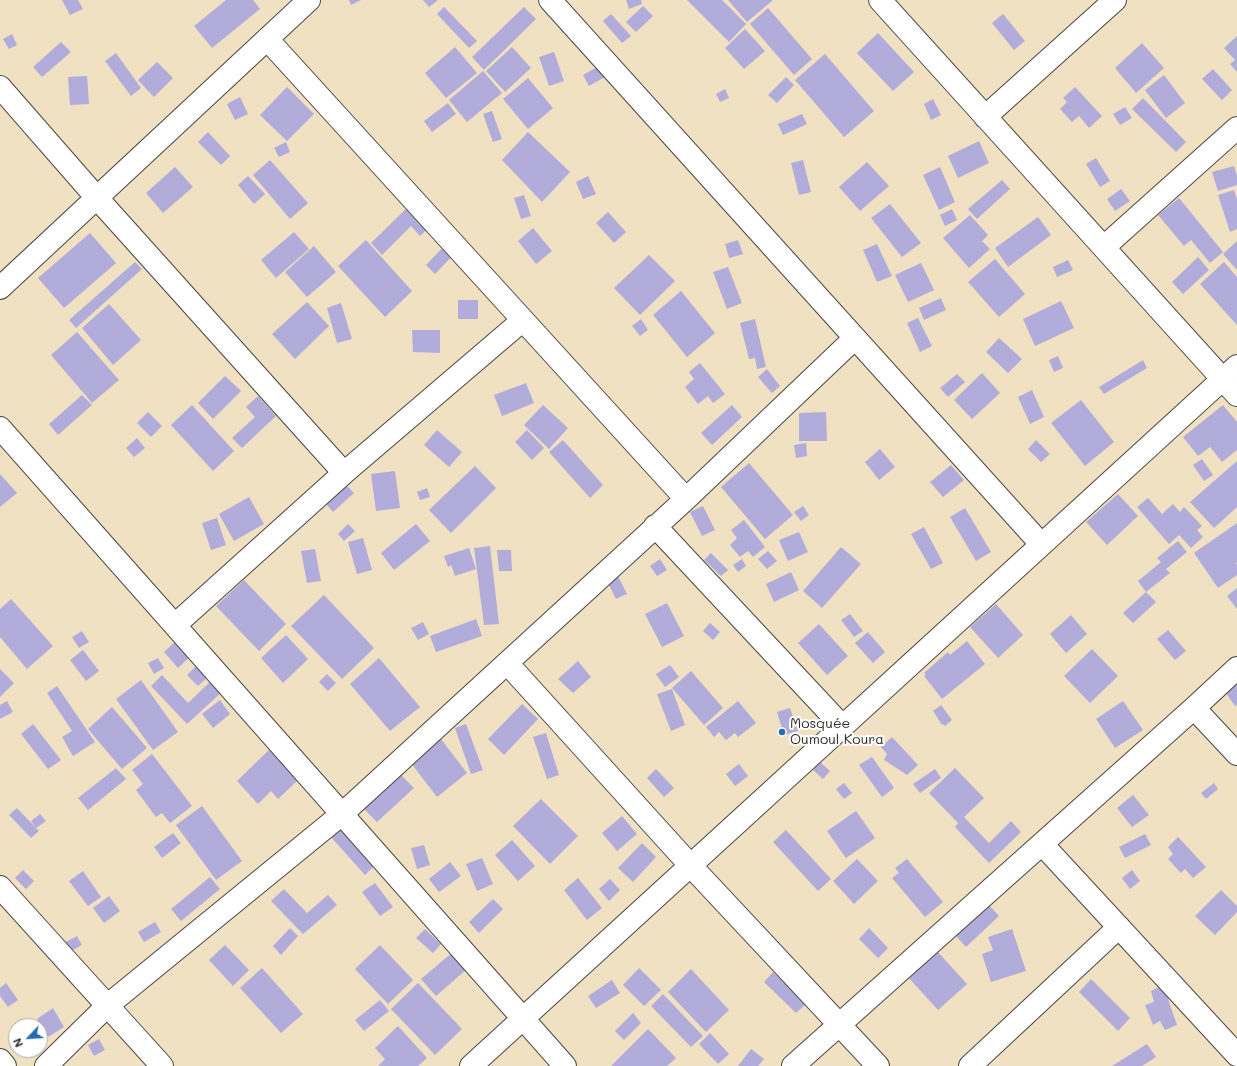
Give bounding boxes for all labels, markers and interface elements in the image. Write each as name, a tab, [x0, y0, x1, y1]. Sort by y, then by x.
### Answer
place label: Mosquée Oumoul Koura	[790, 716, 884, 748]
marker: Mosquée Oumoul Koura	[777, 727, 787, 737]
north arrow	[8, 1018, 48, 1058]
text: N	[9, 1036, 26, 1050]

